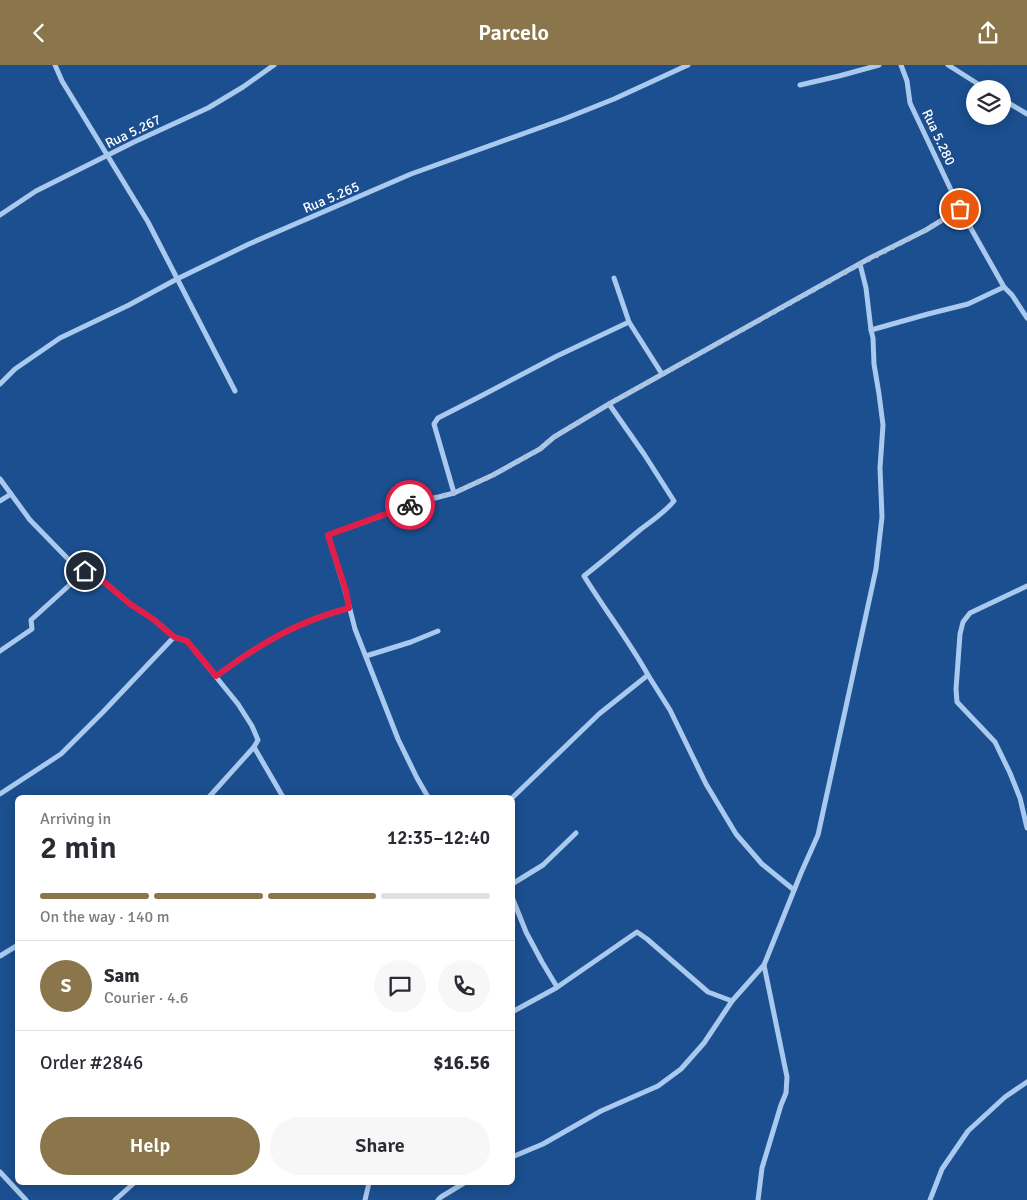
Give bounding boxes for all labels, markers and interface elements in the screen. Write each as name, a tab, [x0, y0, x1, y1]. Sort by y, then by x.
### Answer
icon: back	[25, 19, 53, 47]
text: Parcelo	[478, 19, 549, 46]
icon: share	[974, 19, 1002, 47]
map controls	[966, 80, 1011, 125]
button: layers	[966, 80, 1011, 125]
street label: Rua 5.280	[918, 106, 959, 168]
street label: Rua 5.267	[103, 111, 164, 152]
street label: Rua 5.265	[300, 178, 362, 217]
pin	[939, 188, 981, 230]
icon: bag	[946, 195, 974, 223]
courier	[385, 480, 435, 530]
icon: bike	[396, 491, 424, 519]
pin	[64, 550, 106, 592]
icon: home	[71, 557, 99, 585]
text: Arriving in	[40, 809, 111, 829]
text: 12:35–12:40	[387, 826, 490, 850]
text: 2 min	[40, 828, 117, 867]
text: On the way · 140 m	[40, 907, 170, 927]
button: chat	[374, 960, 426, 1012]
button: phone	[438, 960, 490, 1012]
text: Sam	[104, 964, 140, 988]
text: S	[61, 974, 71, 998]
text: Courier · 4.6	[104, 988, 188, 1008]
text: Order #2846	[40, 1051, 143, 1075]
text: $16.56	[433, 1051, 490, 1075]
button: Help	[40, 1117, 260, 1175]
button: Share	[270, 1117, 490, 1175]

